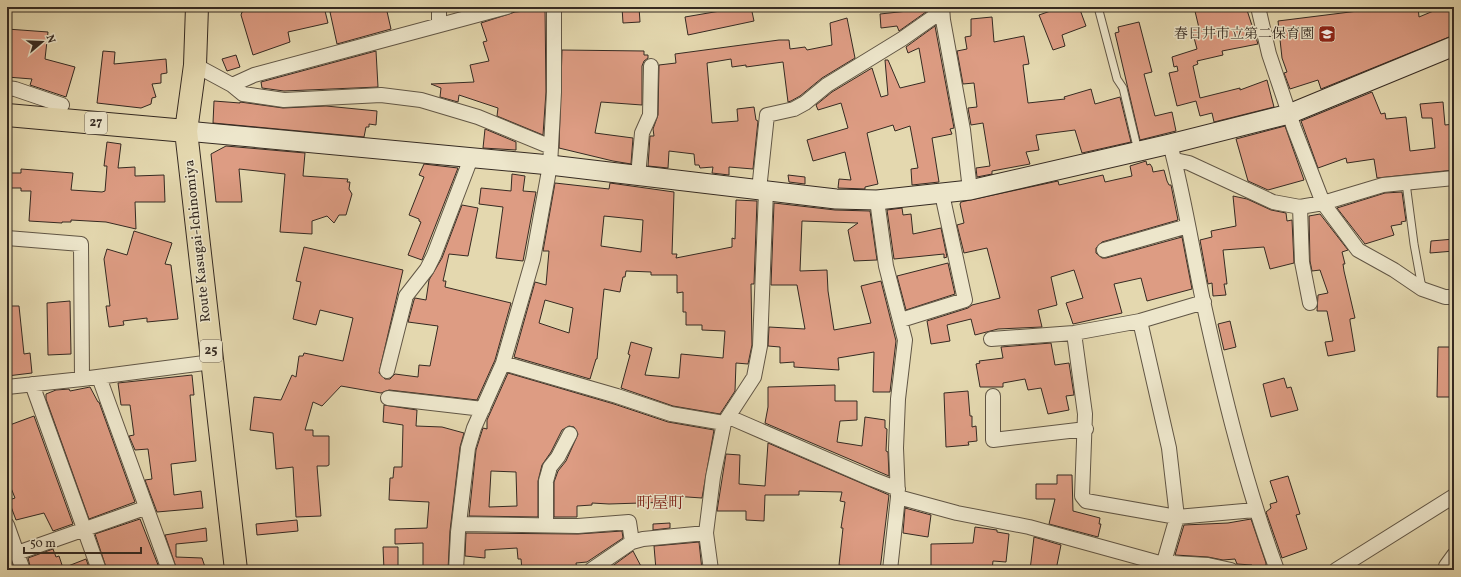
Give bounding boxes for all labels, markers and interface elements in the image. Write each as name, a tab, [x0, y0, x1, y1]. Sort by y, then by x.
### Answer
north arrow	[22, 22, 62, 62]
school or university icon: 春日井市立第二保育園	[1317, 24, 1337, 44]
place label: 春日井市立第二保育園	[1174, 25, 1314, 44]
text: N	[42, 33, 58, 45]
road number: 27	[85, 112, 107, 134]
street label: Route Kasugai-Ichinomiya	[180, 159, 216, 323]
road number: 25	[200, 340, 222, 362]
district label: 町屋町	[636, 493, 684, 515]
scale bar	[24, 529, 141, 555]
text: 50 m	[30, 536, 56, 552]

